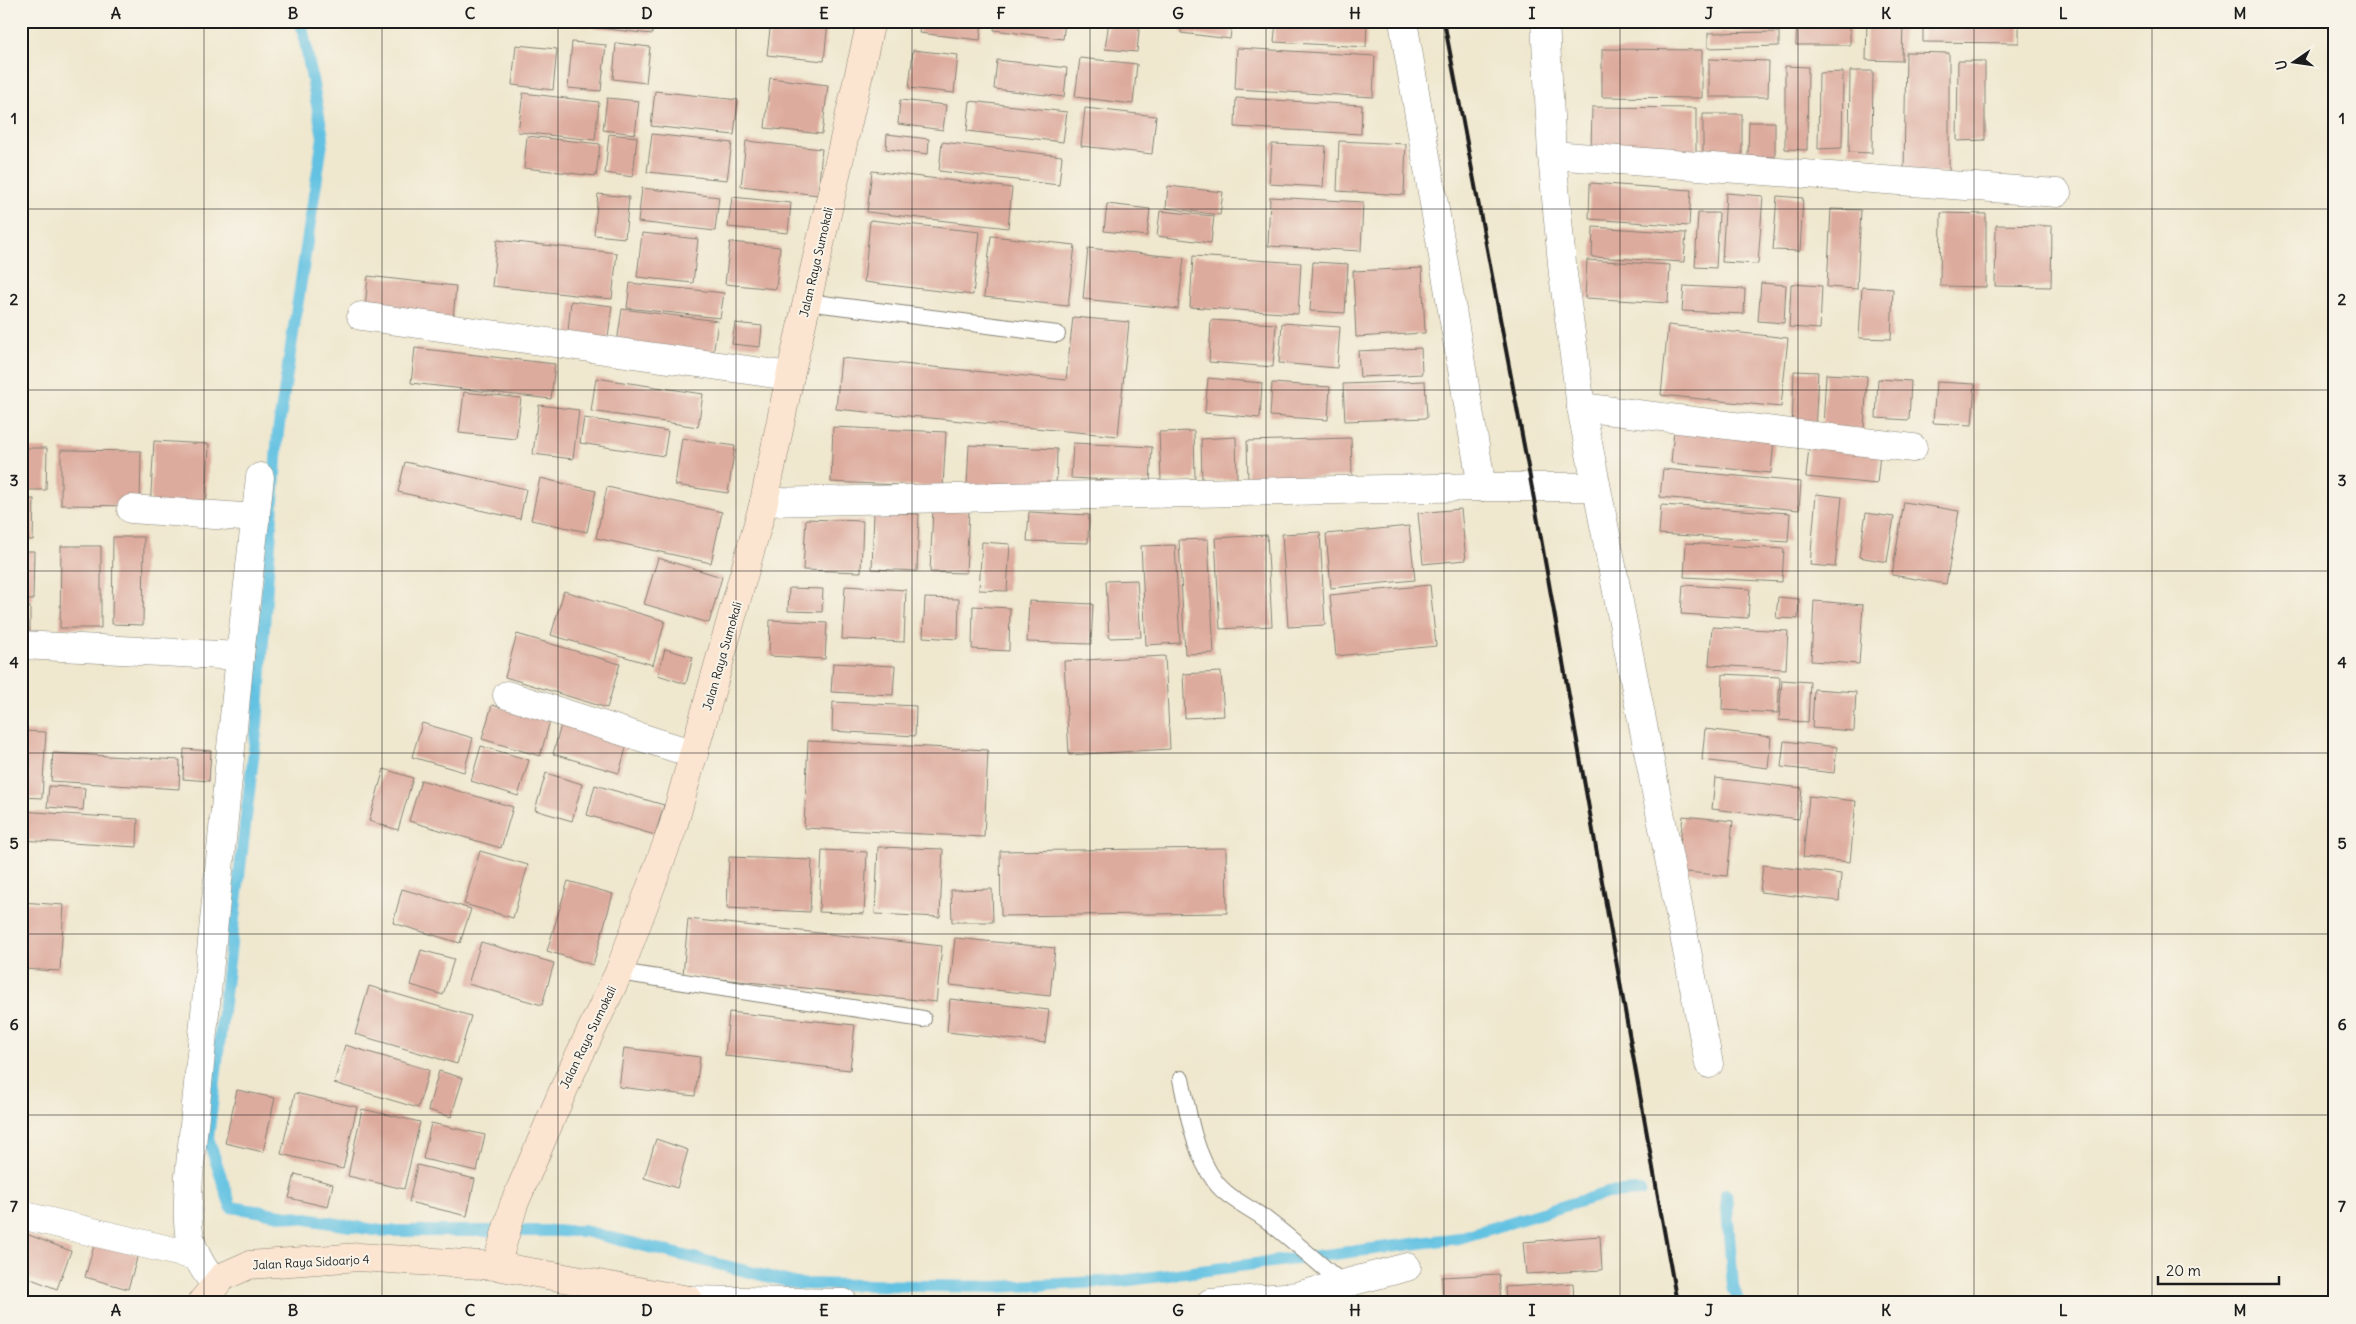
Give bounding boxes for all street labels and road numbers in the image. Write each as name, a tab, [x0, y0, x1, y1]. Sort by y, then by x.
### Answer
street label: Jalan Raya Sumokali	[796, 206, 836, 318]
street label: Jalan Raya Sumokali	[699, 600, 745, 712]
street label: Jalan Raya Sumokali	[557, 983, 619, 1091]
street label: Jalan Raya Sidoarjo 4	[252, 1251, 370, 1273]

